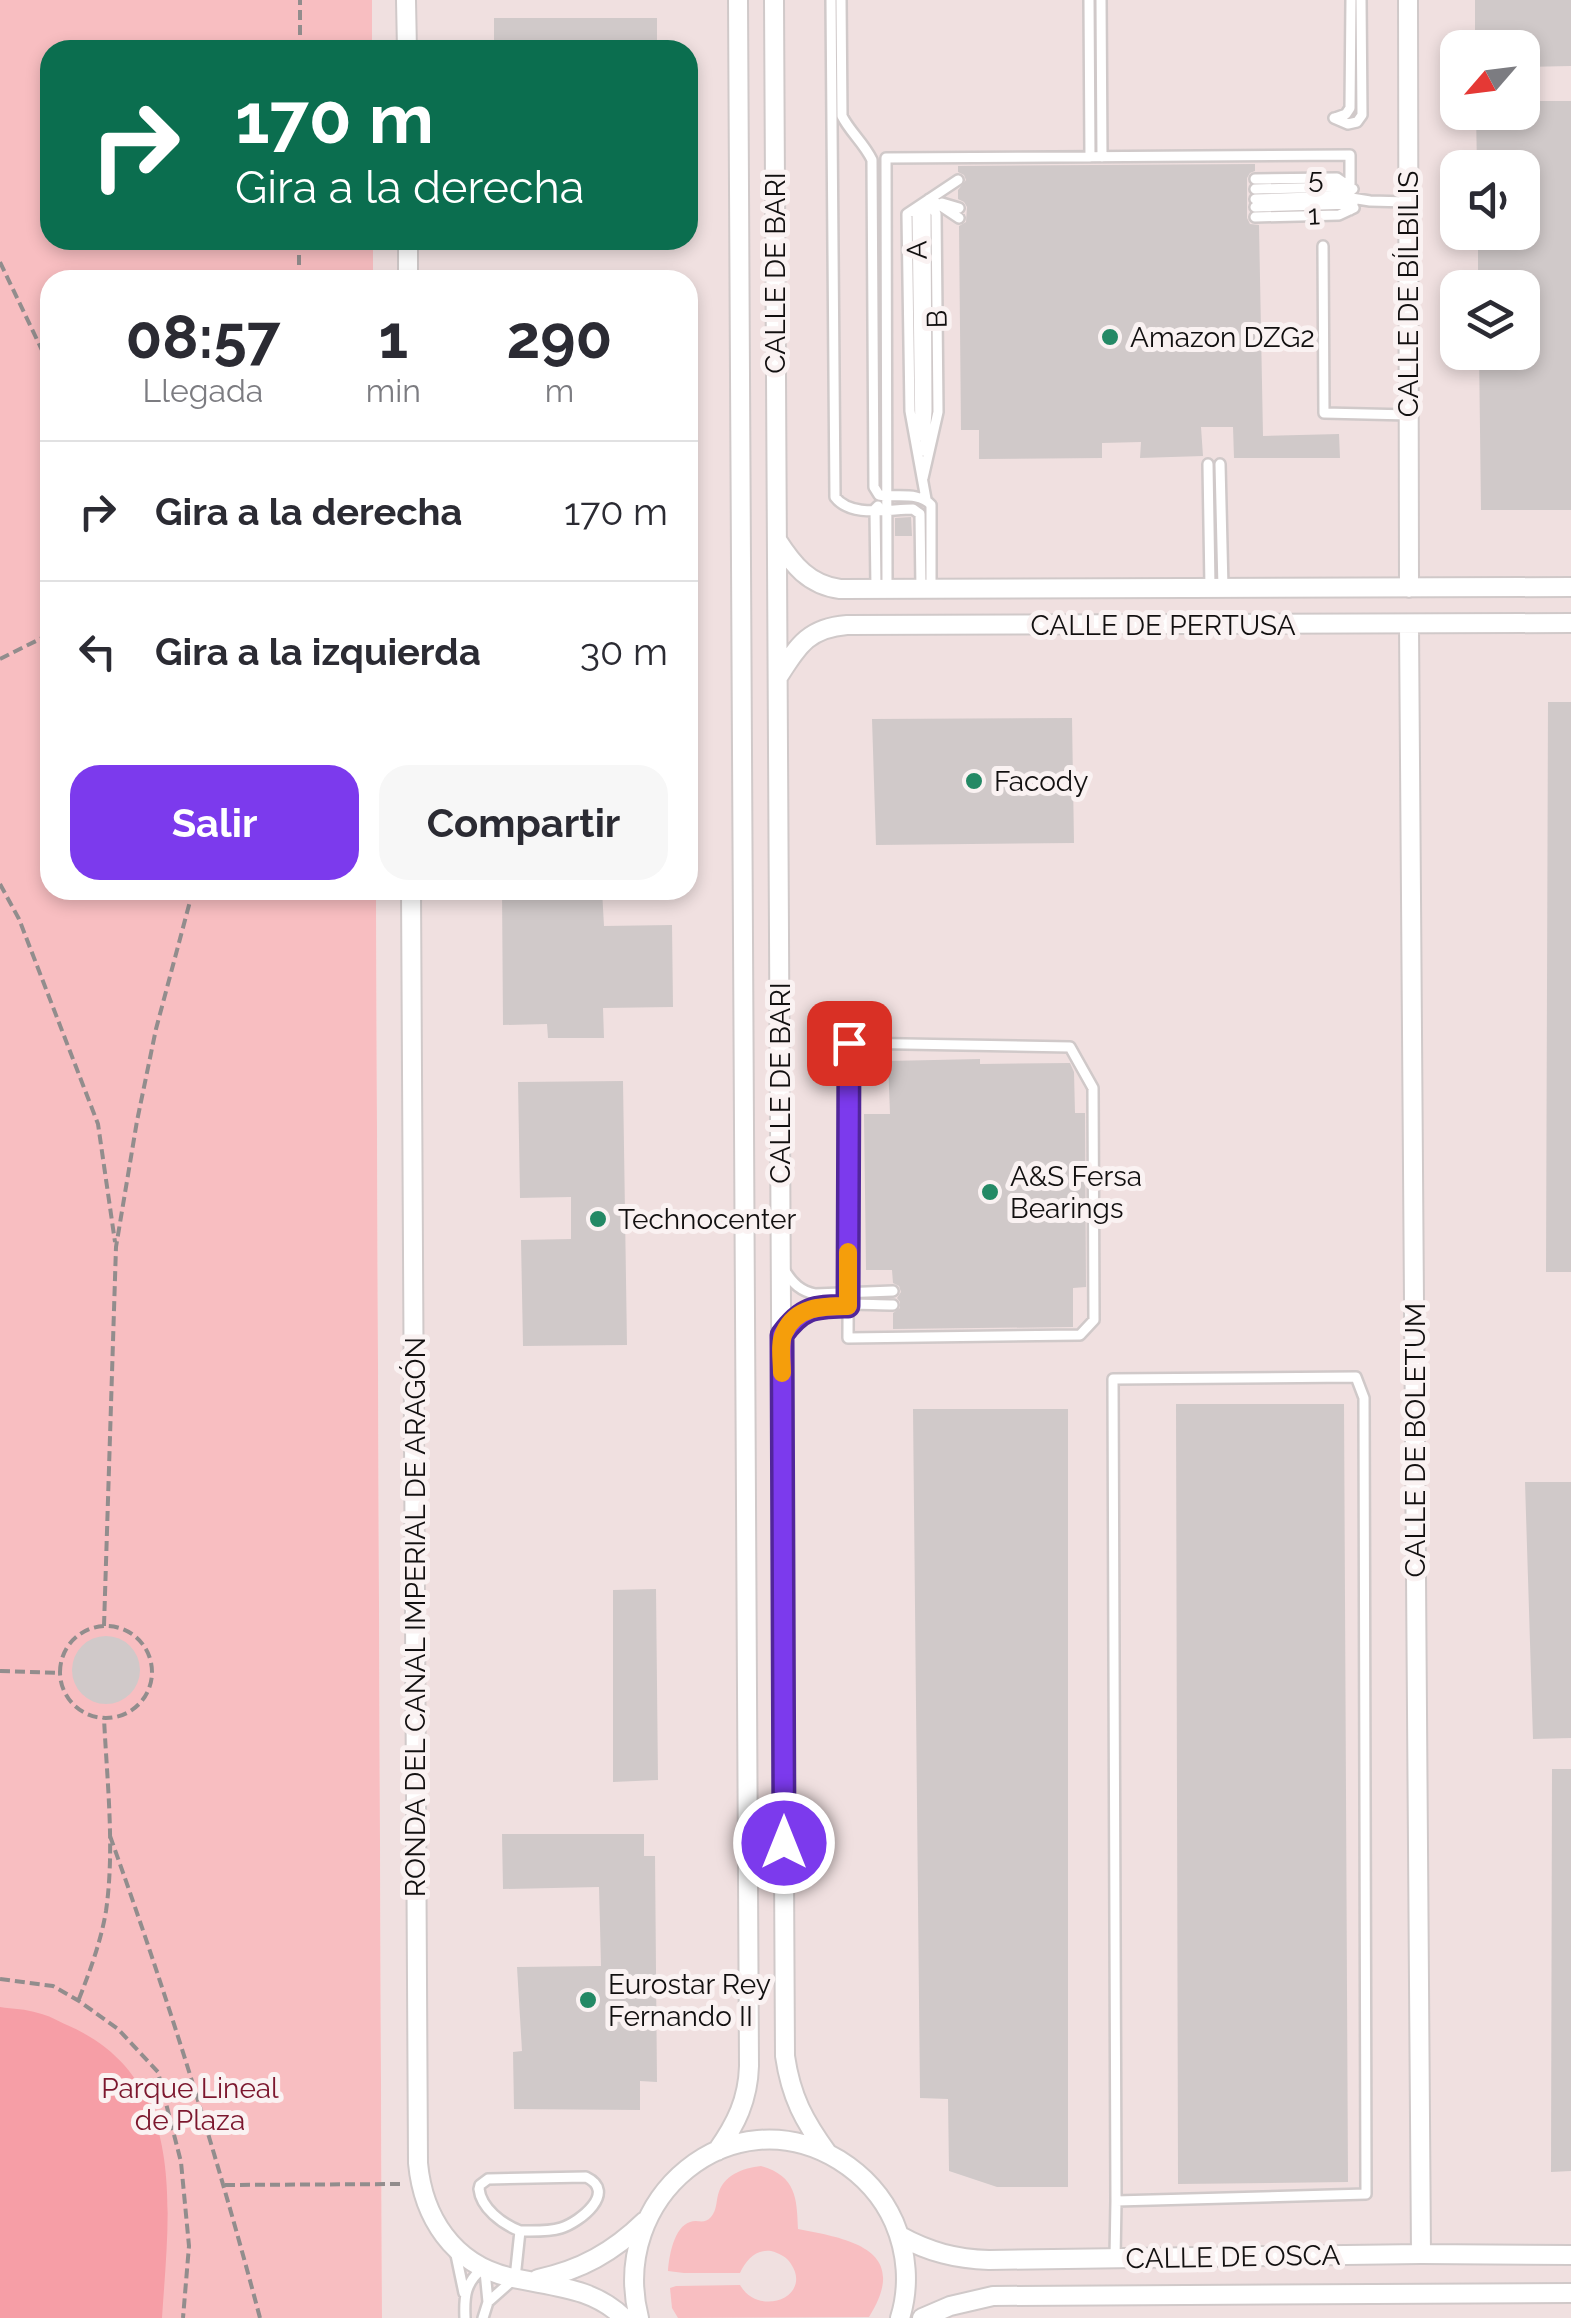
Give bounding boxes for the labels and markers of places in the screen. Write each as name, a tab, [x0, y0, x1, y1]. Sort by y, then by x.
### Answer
place label: Amazon DZG2	[1130, 321, 1315, 354]
marker: Amazon DZG2	[1099, 326, 1121, 348]
place label: Facody	[994, 765, 1088, 798]
marker: Facody	[963, 770, 985, 792]
pin	[807, 1001, 892, 1086]
place label: A&S Fersa Bearings	[1010, 1160, 1142, 1225]
marker: A&S Fersa Bearings	[979, 1181, 1001, 1203]
place label: Technocenter	[618, 1203, 796, 1236]
marker: Technocenter	[587, 1208, 609, 1230]
place label: Eurostar Rey Fernando II	[608, 1968, 771, 2033]
marker: Eurostar Rey Fernando II	[577, 1989, 599, 2011]

